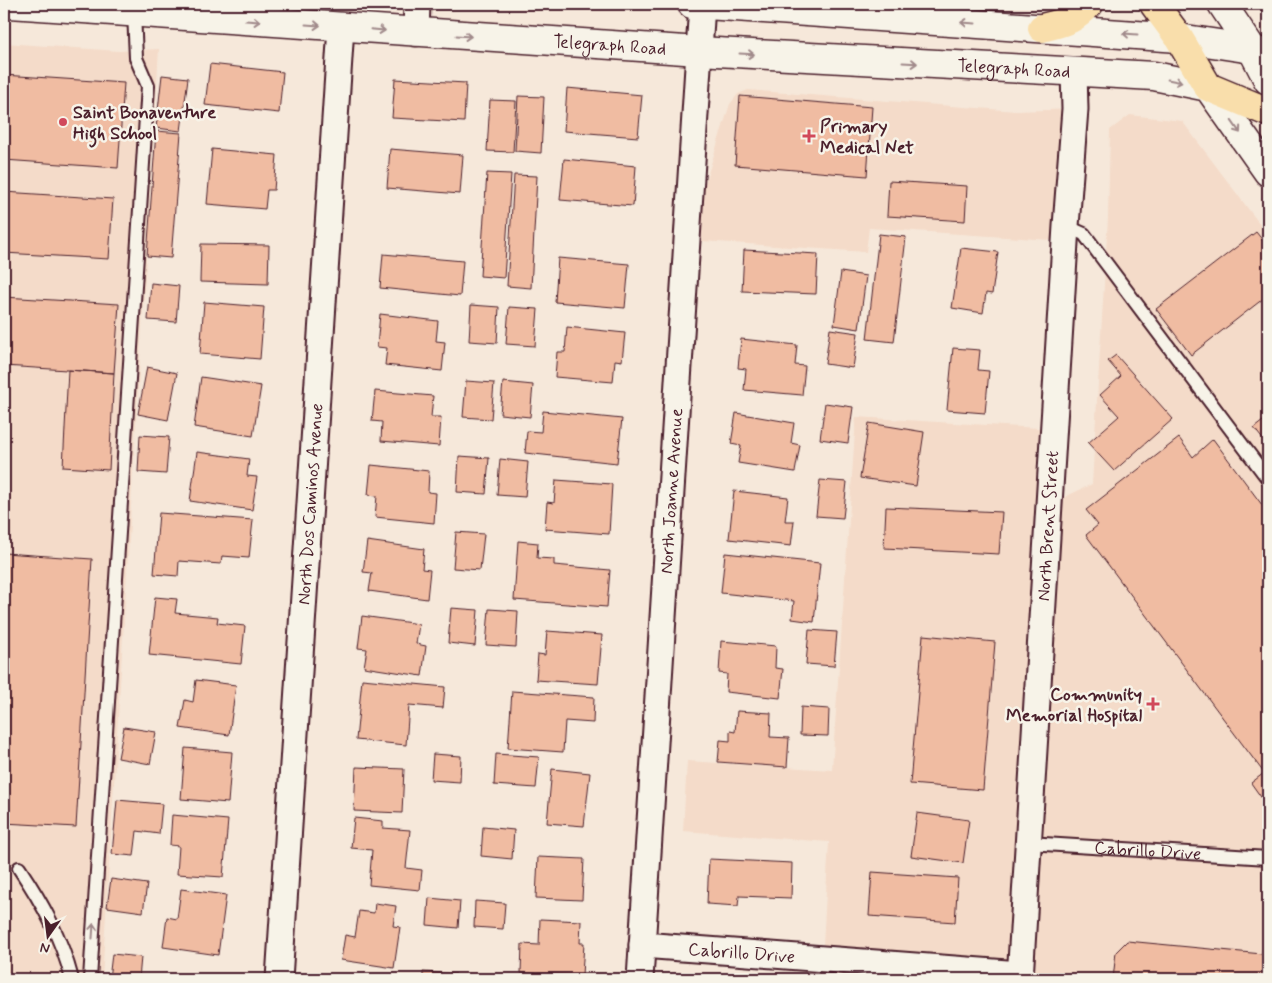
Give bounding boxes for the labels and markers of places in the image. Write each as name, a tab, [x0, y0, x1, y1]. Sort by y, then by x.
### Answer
place label: Saint Bonaventure High School	[73, 101, 216, 148]
place label: Primary Medical Net	[820, 115, 914, 160]
marker: Saint Bonaventure High School	[57, 116, 69, 128]
marker: Primary Medical Net	[802, 129, 816, 143]
place label: Community Memorial Hospital	[1006, 683, 1142, 728]
marker: Community Memorial Hospital	[1146, 697, 1160, 711]

